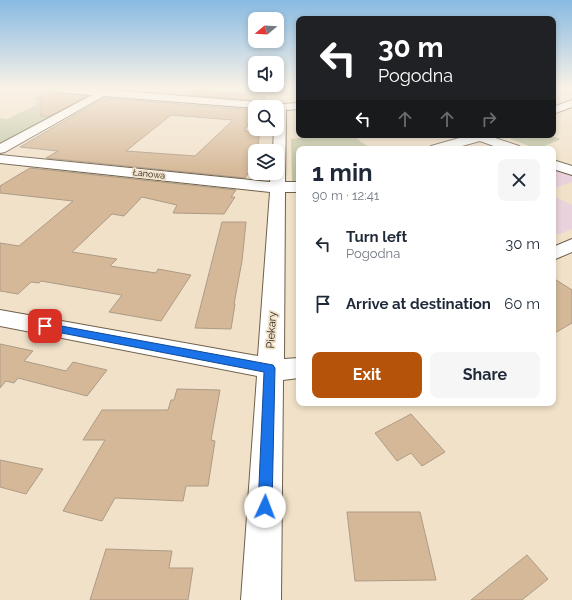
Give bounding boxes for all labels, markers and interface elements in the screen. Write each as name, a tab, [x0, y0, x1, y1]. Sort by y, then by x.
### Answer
north arrow	[248, 12, 284, 48]
map controls	[248, 12, 284, 180]
text: 30 m	[378, 31, 444, 64]
icon: left	[312, 32, 364, 84]
button: sound	[248, 56, 284, 92]
text: Pogodna	[378, 65, 453, 86]
button: search	[248, 100, 284, 136]
icon: left	[352, 108, 374, 130]
icon: ahead	[394, 108, 416, 130]
icon: ahead	[436, 108, 458, 130]
icon: right	[478, 108, 500, 130]
button: layers	[248, 144, 284, 180]
text: 1 min	[312, 158, 373, 187]
button: close	[498, 159, 540, 201]
street label: Łanowa	[132, 167, 166, 181]
text: 90 m · 12:41	[312, 188, 379, 203]
text: Turn left	[346, 228, 407, 246]
icon: left	[312, 233, 334, 255]
text: 30 m	[505, 235, 540, 253]
text: Pogodna	[346, 246, 400, 261]
icon: arrive	[312, 293, 334, 315]
text: Arrive at destination	[346, 295, 491, 313]
text: 60 m	[504, 295, 540, 313]
pin	[28, 309, 62, 343]
street label: Piekary	[264, 311, 279, 349]
icon: arrive	[34, 315, 56, 337]
button: Exit	[312, 352, 422, 398]
button: Share	[430, 352, 540, 398]
position arrow	[244, 486, 286, 528]

